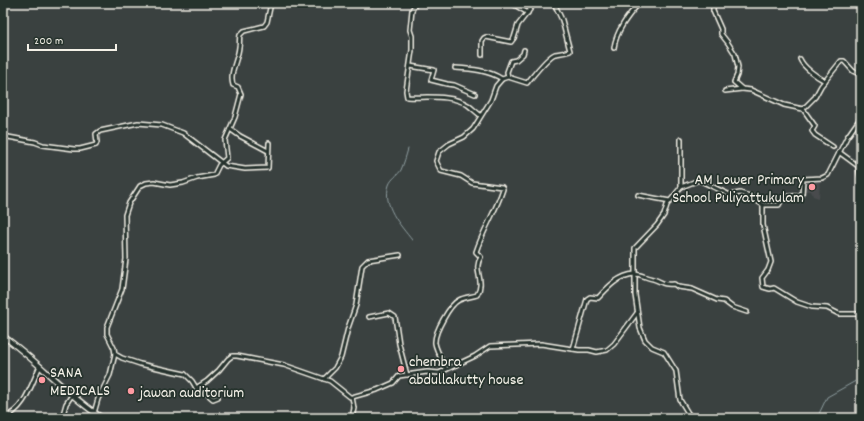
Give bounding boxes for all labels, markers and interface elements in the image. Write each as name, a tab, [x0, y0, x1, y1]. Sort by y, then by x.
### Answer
scale bar	[28, 26, 116, 52]
text: 200 m	[34, 33, 63, 50]
place label: AM Lower Primary School Puliyattukulam	[672, 169, 805, 210]
marker: AM Lower Primary School Puliyattukulam	[807, 182, 817, 192]
place label: chembra abdullakutty house	[409, 351, 523, 392]
place label: SANA MEDICALS	[50, 362, 110, 403]
marker: chembra abdullakutty house	[396, 364, 406, 374]
marker: SANA MEDICALS	[37, 375, 47, 385]
place label: jawan auditorium	[137, 382, 244, 405]
marker: jawan auditorium	[126, 386, 136, 396]

